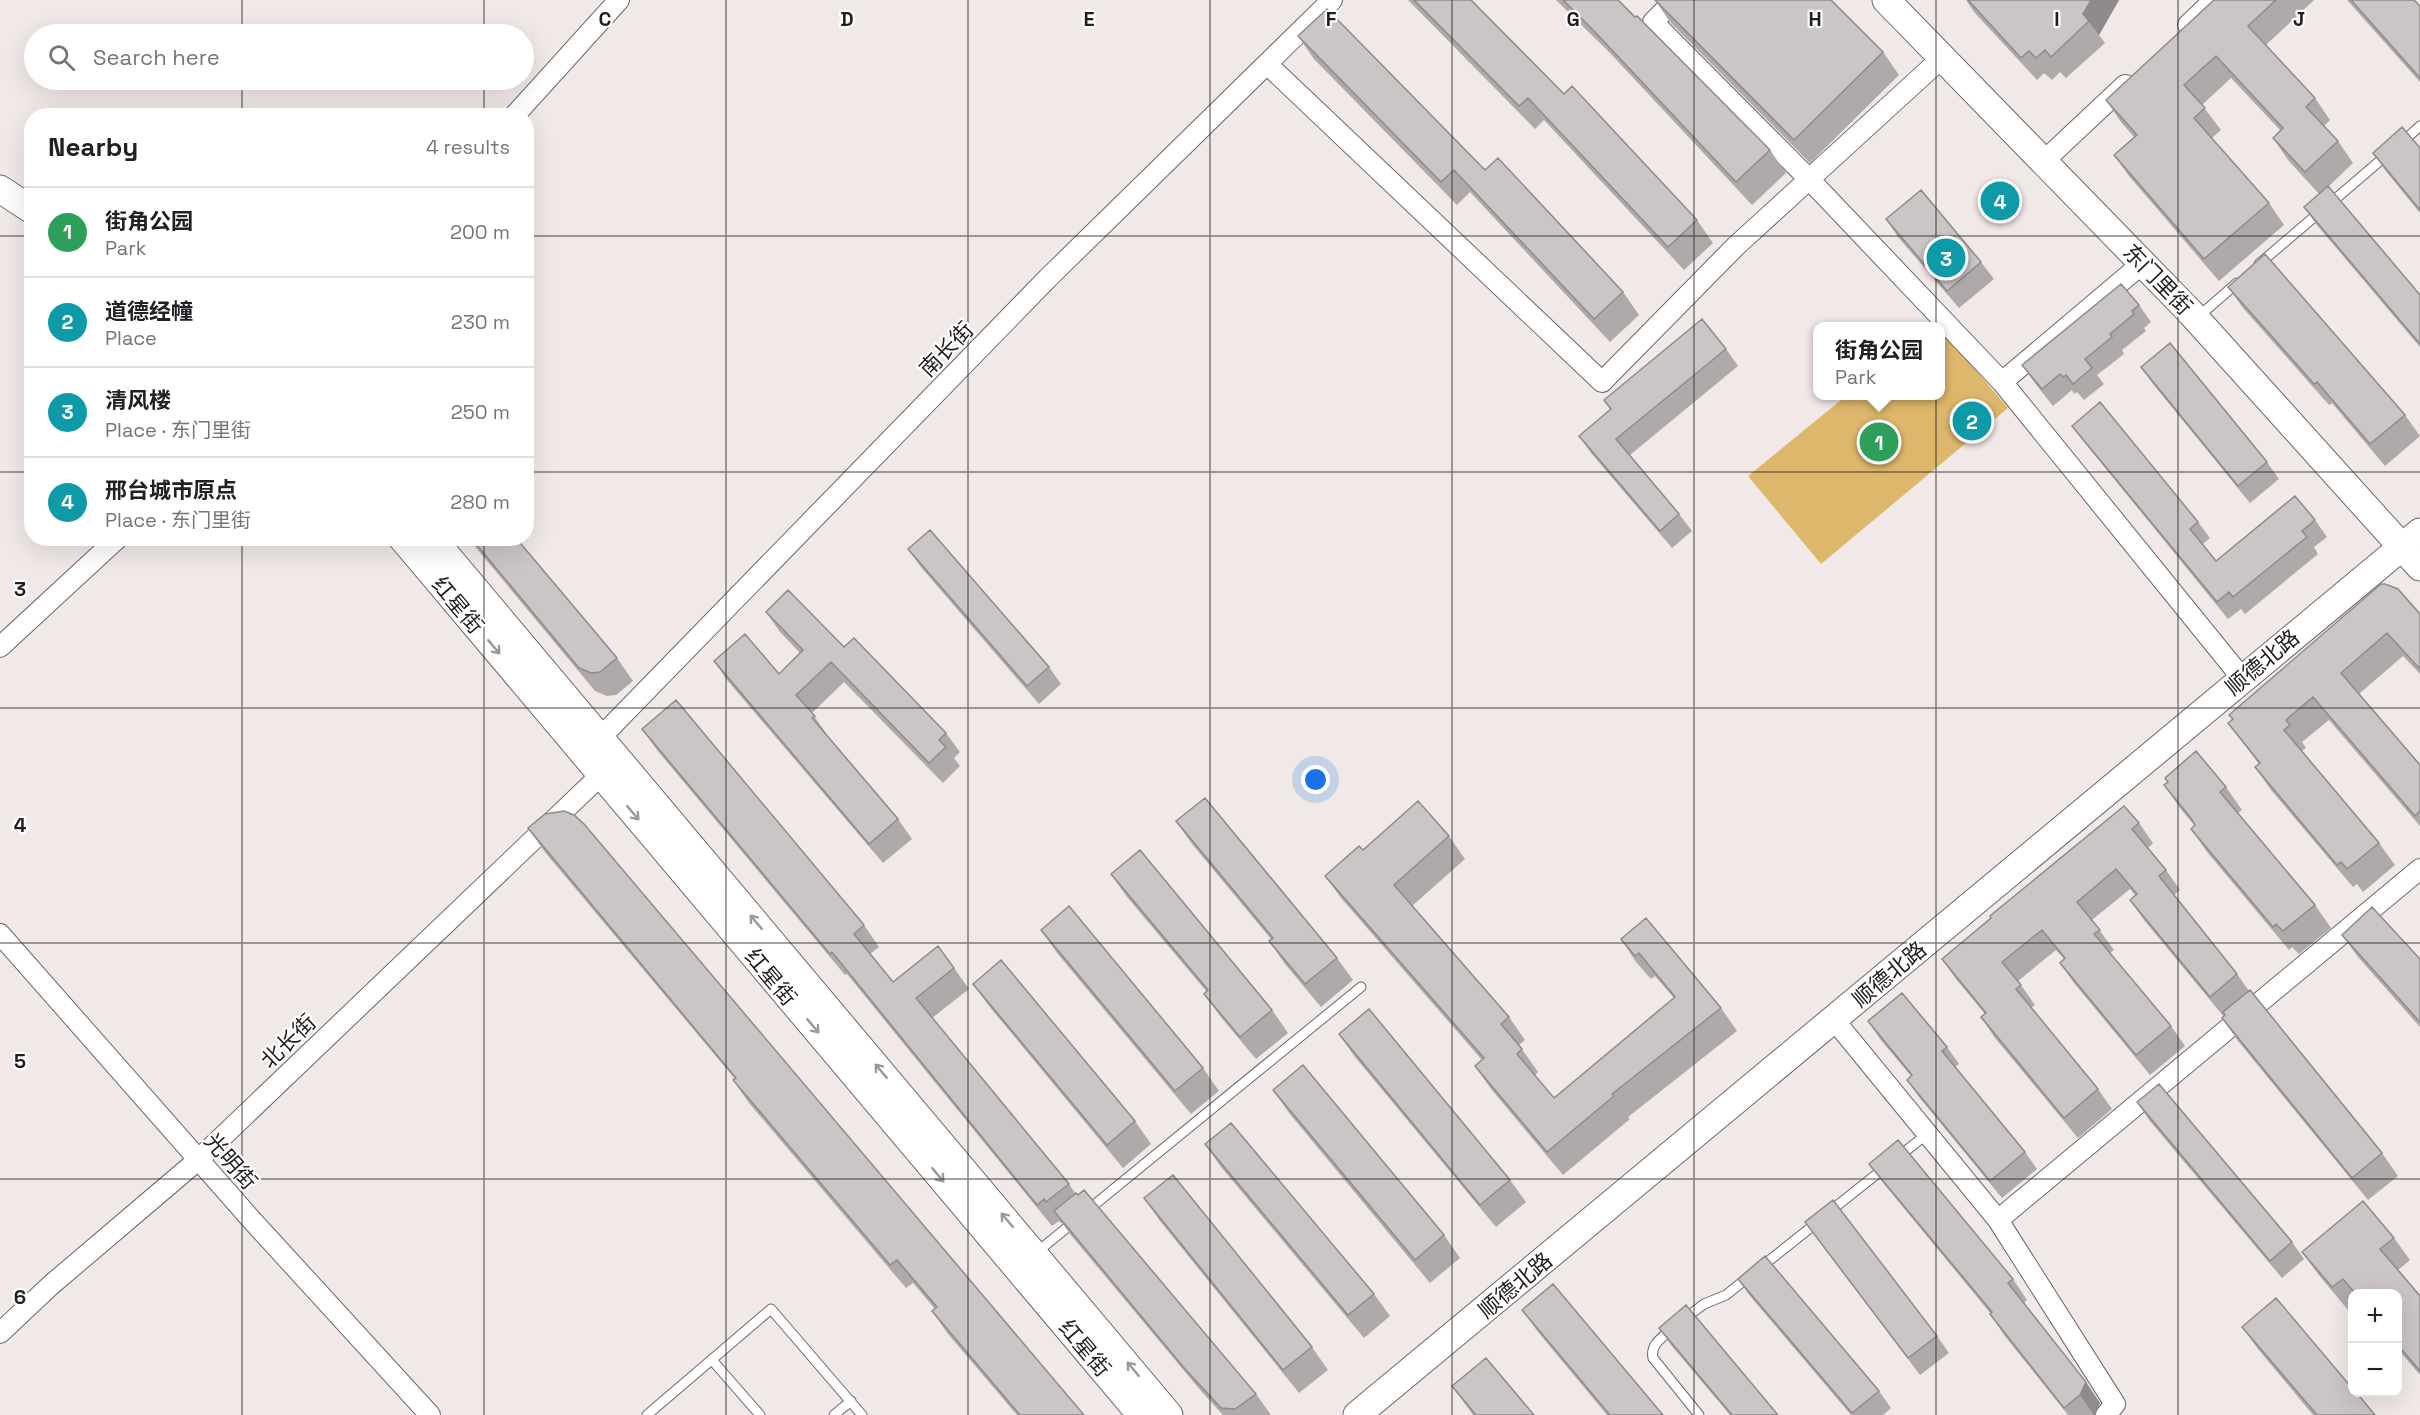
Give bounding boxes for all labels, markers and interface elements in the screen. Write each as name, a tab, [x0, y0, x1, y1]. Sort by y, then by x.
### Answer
text: C	[599, 6, 612, 32]
text: D	[840, 6, 854, 32]
text: E	[1083, 6, 1095, 32]
text: F	[1326, 6, 1337, 32]
text: G	[1566, 6, 1580, 32]
text: H	[1808, 6, 1822, 32]
text: I	[2054, 6, 2060, 32]
text: J	[2293, 6, 2305, 32]
search box	[24, 24, 534, 90]
icon: search	[45, 41, 78, 74]
text: Search here	[93, 43, 220, 71]
text: Nearby	[48, 130, 138, 164]
text: 4 results	[426, 134, 510, 160]
pin: 4	[1980, 178, 2020, 224]
text: 街角公园	[105, 207, 193, 235]
text: 1	[63, 219, 72, 245]
text: 200 m	[450, 219, 510, 245]
text: Park	[105, 235, 147, 261]
pin: 3	[1926, 236, 1966, 280]
street label: 东门里街	[2117, 238, 2199, 320]
text: 道德经幢	[105, 297, 193, 325]
text: 2	[62, 309, 73, 335]
text: 230 m	[451, 309, 510, 335]
street label: 南长街	[913, 316, 979, 382]
popup	[1813, 322, 1945, 400]
text: Place	[105, 325, 157, 351]
text: 街角公园	[1835, 336, 1923, 364]
text: Park	[1835, 364, 1877, 390]
text: 清风楼	[105, 386, 171, 414]
pin: 2	[1952, 398, 1992, 444]
text: 3	[61, 399, 74, 425]
text: 250 m	[451, 399, 510, 425]
text: Place · 东门里街	[105, 417, 251, 443]
pin: 1	[1860, 420, 1898, 464]
text: 邢台城市原点	[105, 476, 237, 504]
text: 4	[61, 489, 74, 515]
text: 280 m	[450, 489, 510, 515]
text: Place · 东门里街	[105, 507, 251, 533]
street label: 红星街	[426, 571, 490, 639]
text: 3	[14, 576, 26, 602]
street label: 顺德北路	[2219, 623, 2305, 701]
one-way arrow	[487, 639, 500, 655]
your location	[1301, 765, 1330, 794]
one-way arrow	[626, 805, 640, 820]
text: 4	[14, 812, 27, 838]
one-way arrow	[749, 914, 762, 930]
street label: 顺德北路	[1846, 935, 1932, 1013]
street label: 红星街	[739, 943, 803, 1011]
street label: 北长街	[255, 1008, 321, 1074]
one-way arrow	[806, 1018, 819, 1034]
text: 5	[14, 1048, 26, 1074]
one-way arrow	[874, 1064, 888, 1079]
street label: 光明街	[199, 1127, 263, 1195]
one-way arrow	[932, 1167, 945, 1183]
one-way arrow	[1000, 1213, 1014, 1228]
street label: 顺德北路	[1472, 1246, 1558, 1324]
text: 6	[14, 1284, 26, 1310]
map controls	[2348, 1289, 2402, 1397]
button: +	[2348, 1289, 2402, 1343]
street label: 红星街	[1053, 1314, 1117, 1382]
button: −	[2348, 1343, 2402, 1397]
one-way arrow	[1126, 1361, 1139, 1377]

